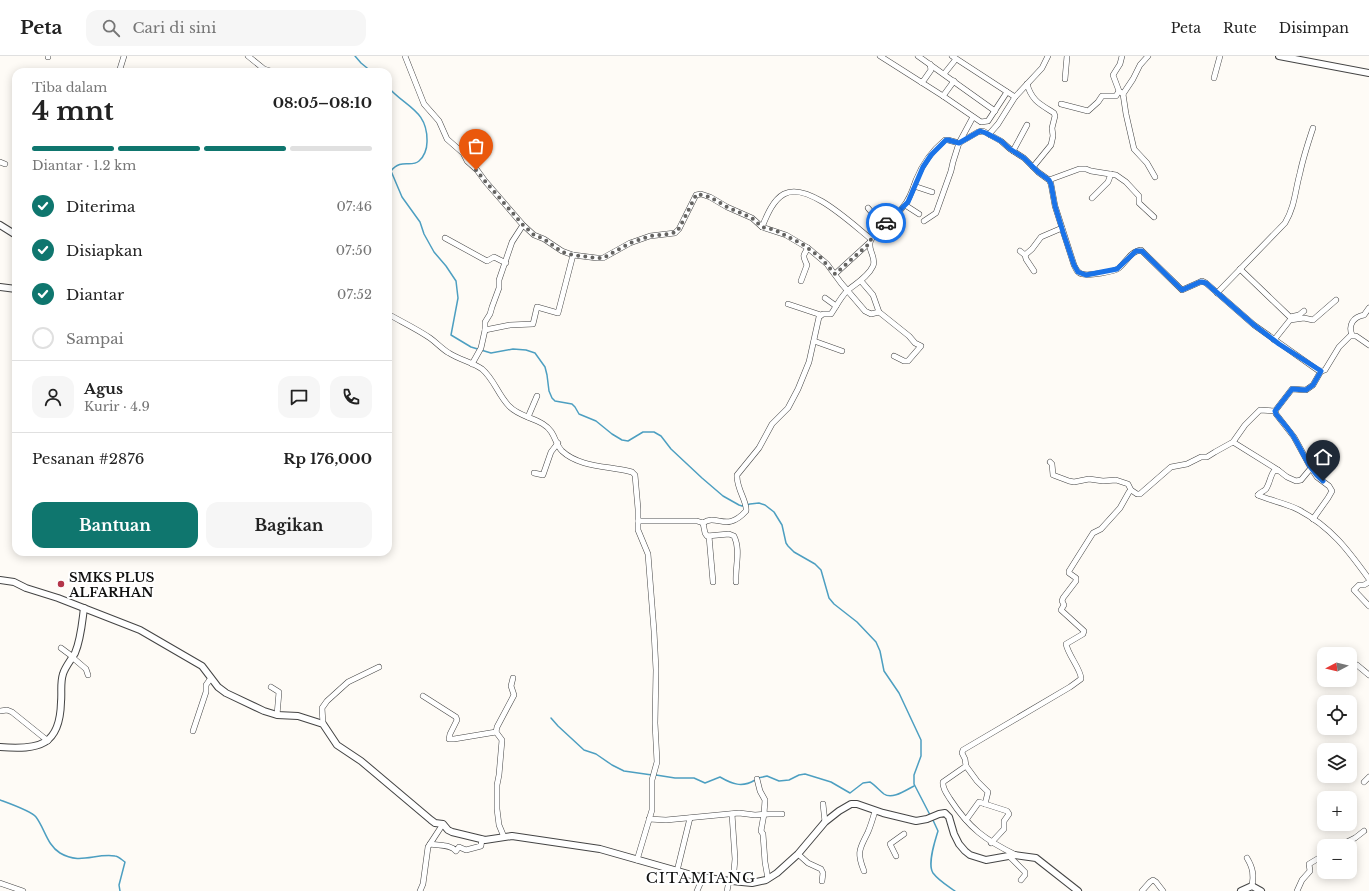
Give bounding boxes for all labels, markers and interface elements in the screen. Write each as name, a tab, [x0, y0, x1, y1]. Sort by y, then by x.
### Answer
search box	[86, 10, 366, 46]
text: Peta	[20, 16, 62, 39]
icon: search	[100, 17, 122, 39]
text: Cari di sini	[132, 18, 216, 37]
text: Peta	[1171, 19, 1201, 37]
text: Rute	[1223, 19, 1257, 37]
text: Disimpan	[1279, 19, 1349, 37]
text: Tiba dalam	[32, 79, 107, 96]
text: 08:05–08:10	[273, 93, 372, 112]
text: 4 mnt	[32, 95, 114, 127]
pin	[459, 129, 493, 170]
icon: bag	[465, 135, 487, 157]
text: Diantar · 1.2 km	[32, 157, 136, 174]
icon: check	[32, 195, 54, 217]
text: Diterima	[66, 197, 135, 216]
text: 07:46	[337, 198, 372, 215]
courier	[866, 203, 906, 243]
icon: car	[875, 212, 897, 234]
icon: check	[32, 239, 54, 261]
text: Disiapkan	[66, 241, 143, 260]
text: 07:50	[336, 242, 372, 259]
icon: check	[32, 283, 54, 305]
text: Diantar	[66, 285, 124, 304]
text: 07:52	[337, 286, 372, 303]
text: Sampai	[66, 329, 124, 348]
button: person	[32, 376, 74, 418]
button: chat	[278, 376, 320, 418]
button: phone	[330, 376, 372, 418]
text: Agus	[84, 379, 123, 398]
text: Kurir · 4.9	[84, 398, 150, 415]
pin	[1306, 440, 1340, 481]
icon: home	[1312, 446, 1334, 468]
text: Pesanan #2876	[32, 449, 144, 468]
text: Rp 176,000	[283, 449, 372, 468]
button: Bantuan	[32, 502, 198, 548]
button: Bagikan	[206, 502, 372, 548]
place label: SMKS PLUS ALFARHAN	[68, 569, 155, 601]
marker: SMKS PLUS ALFARHAN	[56, 579, 66, 589]
north arrow	[1317, 647, 1357, 687]
map controls	[1317, 647, 1357, 879]
button: locate	[1317, 695, 1357, 735]
button: layers	[1317, 743, 1357, 783]
button: +	[1317, 791, 1357, 831]
button: −	[1317, 839, 1357, 879]
district label: CITAMIANG	[646, 868, 756, 887]

